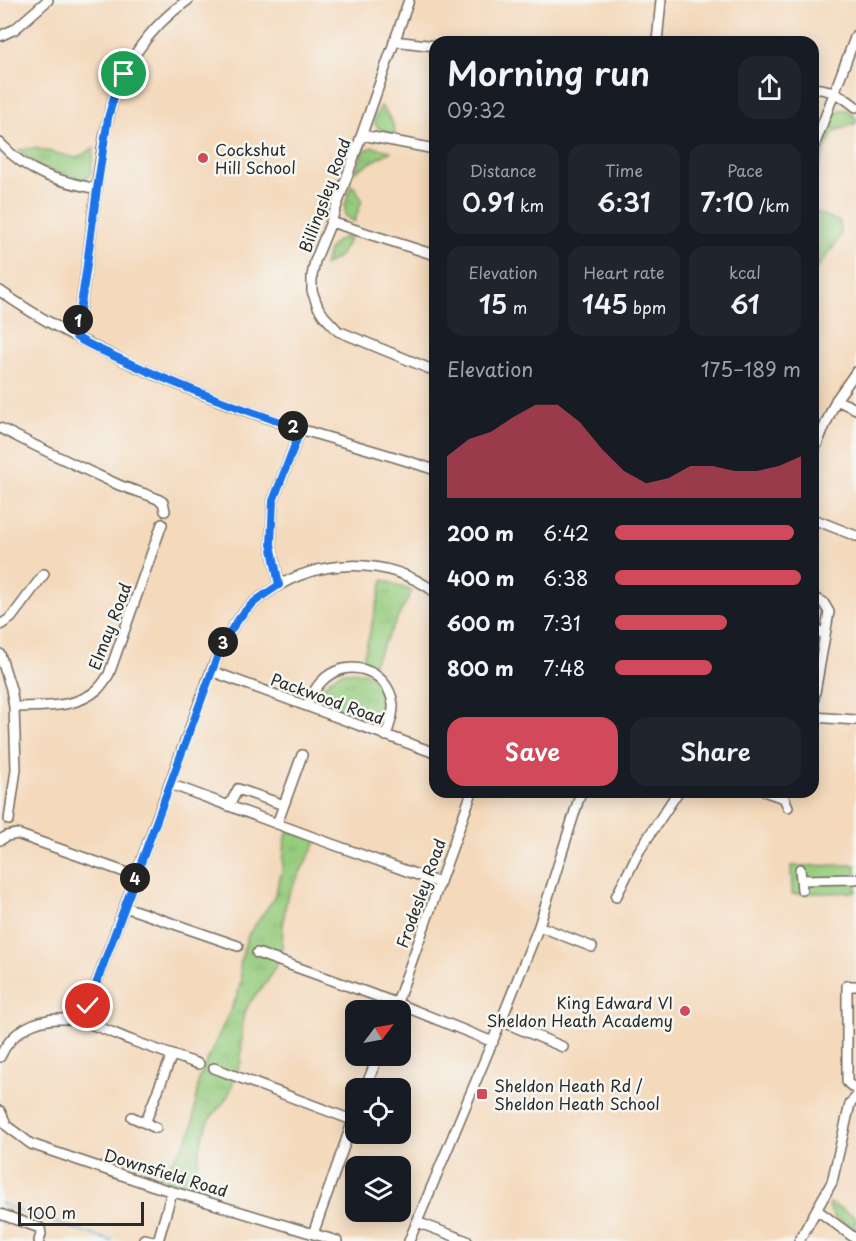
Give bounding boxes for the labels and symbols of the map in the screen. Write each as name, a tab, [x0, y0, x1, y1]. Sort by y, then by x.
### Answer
pin	[98, 48, 149, 99]
street label: Billingsley Road	[292, 135, 356, 255]
place label: Cockshut Hill School	[215, 137, 296, 179]
marker: Cockshut Hill School	[196, 151, 210, 165]
pin: 1	[63, 305, 93, 335]
pin: 2	[278, 411, 308, 441]
street label: Elmay Road	[81, 579, 137, 673]
pin: 3	[208, 627, 238, 657]
street label: Packwood Road	[268, 666, 388, 730]
street label: Frodesley Road	[389, 835, 451, 951]
pin: 4	[120, 863, 150, 893]
pin	[62, 980, 113, 1031]
place label: King Edward VI Sheldon Heath Academy	[486, 990, 673, 1032]
north arrow	[345, 1000, 411, 1066]
marker: King Edward VI Sheldon Heath Academy	[678, 1004, 692, 1018]
place label: Sheldon Heath Rd / Sheldon Heath School	[494, 1073, 660, 1115]
marker: Sheldon Heath Rd / Sheldon Heath School	[475, 1087, 489, 1101]
street label: Downsfield Road	[101, 1142, 231, 1202]
scale bar	[18, 1199, 144, 1226]

